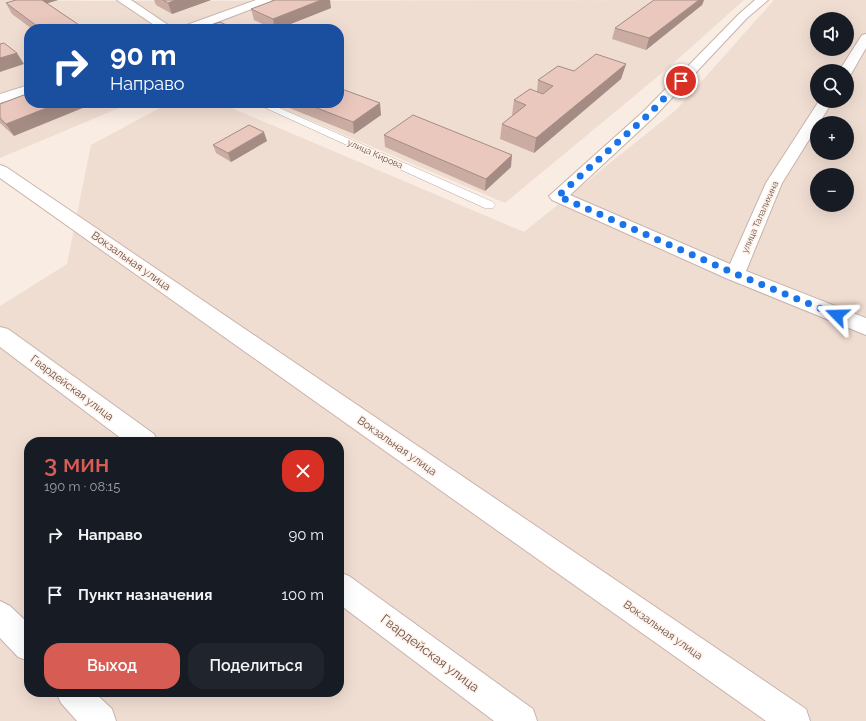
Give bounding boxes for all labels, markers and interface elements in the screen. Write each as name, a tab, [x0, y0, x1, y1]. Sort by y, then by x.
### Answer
map controls	[810, 12, 854, 212]
button: sound	[810, 12, 854, 56]
text: 90 m	[110, 39, 176, 72]
icon: right	[44, 40, 96, 92]
pin	[664, 64, 698, 98]
button: search	[810, 64, 854, 108]
icon: arrive	[670, 70, 692, 92]
text: Направо	[110, 73, 184, 94]
button: +	[810, 116, 854, 160]
street label: улица Кирова	[346, 137, 404, 171]
button: −	[810, 168, 854, 212]
street label: улица Талалихина	[740, 179, 780, 254]
street label: Вокзальная улица	[89, 229, 173, 293]
position arrow	[816, 294, 858, 336]
street label: Гвардейская улица	[28, 352, 116, 424]
street label: Вокзальная улица	[355, 414, 439, 478]
text: 3 мин	[44, 449, 109, 478]
button: close	[282, 450, 324, 492]
text: 190 m · 08:15	[44, 479, 120, 494]
icon: right	[44, 524, 66, 546]
text: Направо	[78, 526, 142, 544]
text: 90 m	[288, 526, 324, 544]
icon: arrive	[44, 584, 66, 606]
text: Пункт назначения	[78, 586, 212, 604]
text: 100 m	[282, 586, 324, 604]
street label: Вокзальная улица	[621, 598, 705, 662]
street label: Гвардейская улица	[378, 611, 482, 695]
button: Выход	[44, 643, 180, 689]
button: Поделиться	[188, 643, 324, 689]

